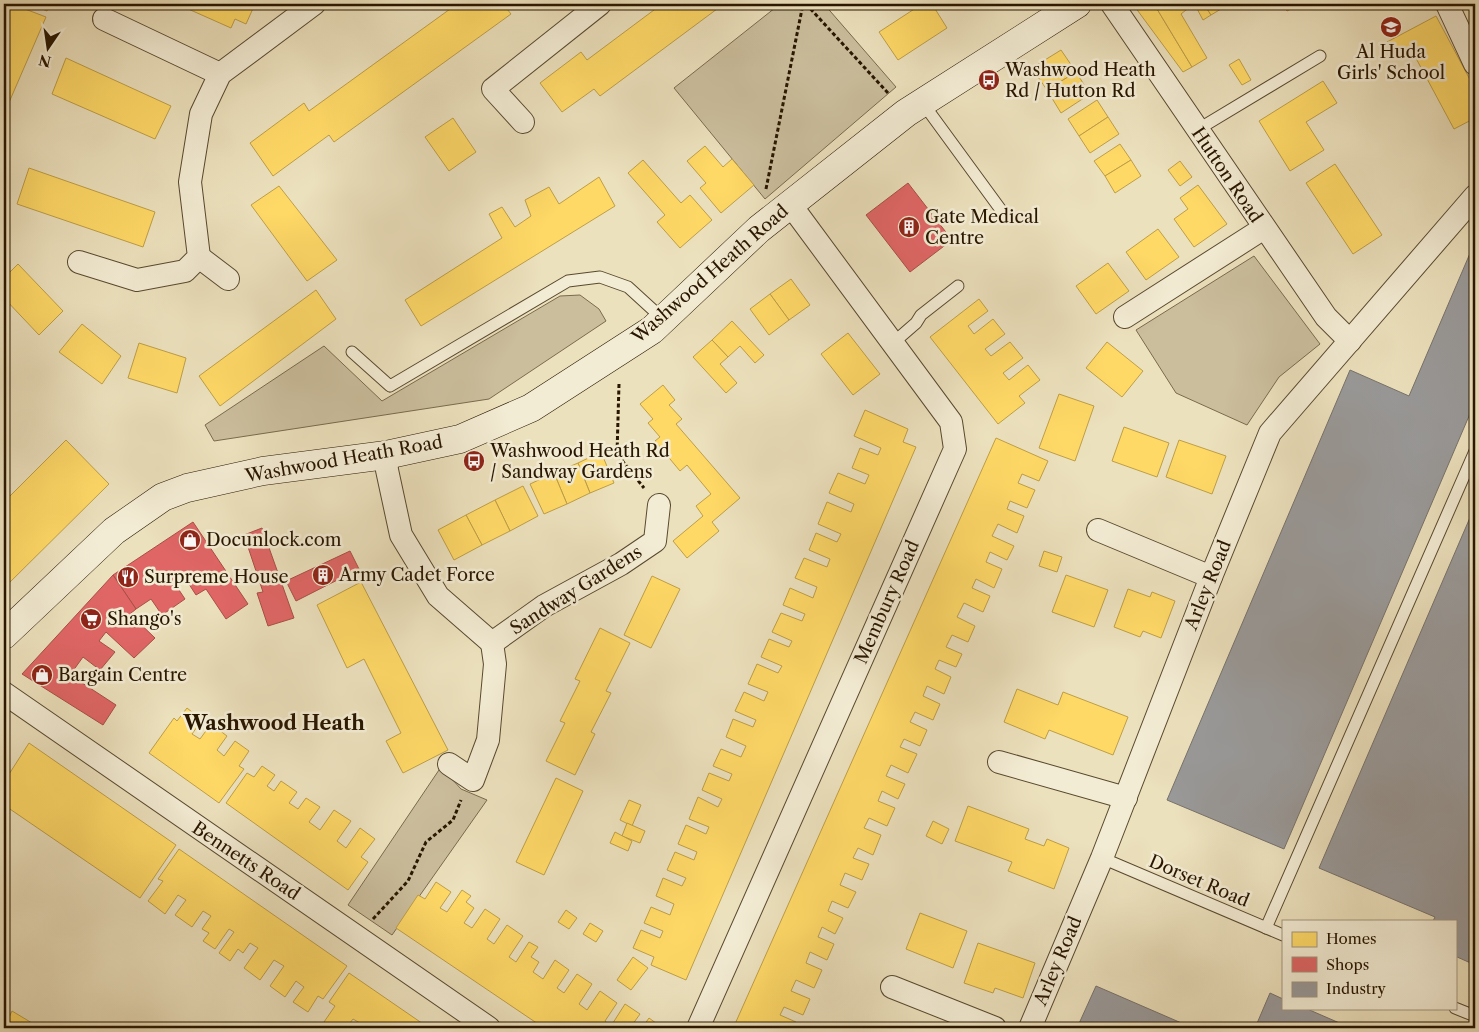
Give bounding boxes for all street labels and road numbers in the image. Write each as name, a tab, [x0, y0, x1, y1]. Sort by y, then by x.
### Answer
street label: Hutton Road	[1187, 123, 1267, 227]
street label: Washwood Heath Road	[627, 200, 793, 349]
street label: Washwood Heath Road	[243, 431, 444, 487]
street label: Membury Road	[850, 537, 924, 667]
street label: Arley Road	[1180, 537, 1236, 634]
street label: Sandway Gardens	[506, 541, 646, 639]
street label: Bennetts Road	[188, 817, 304, 905]
street label: Dorset Road	[1146, 850, 1252, 912]
street label: Arley Road	[1029, 913, 1087, 1010]

